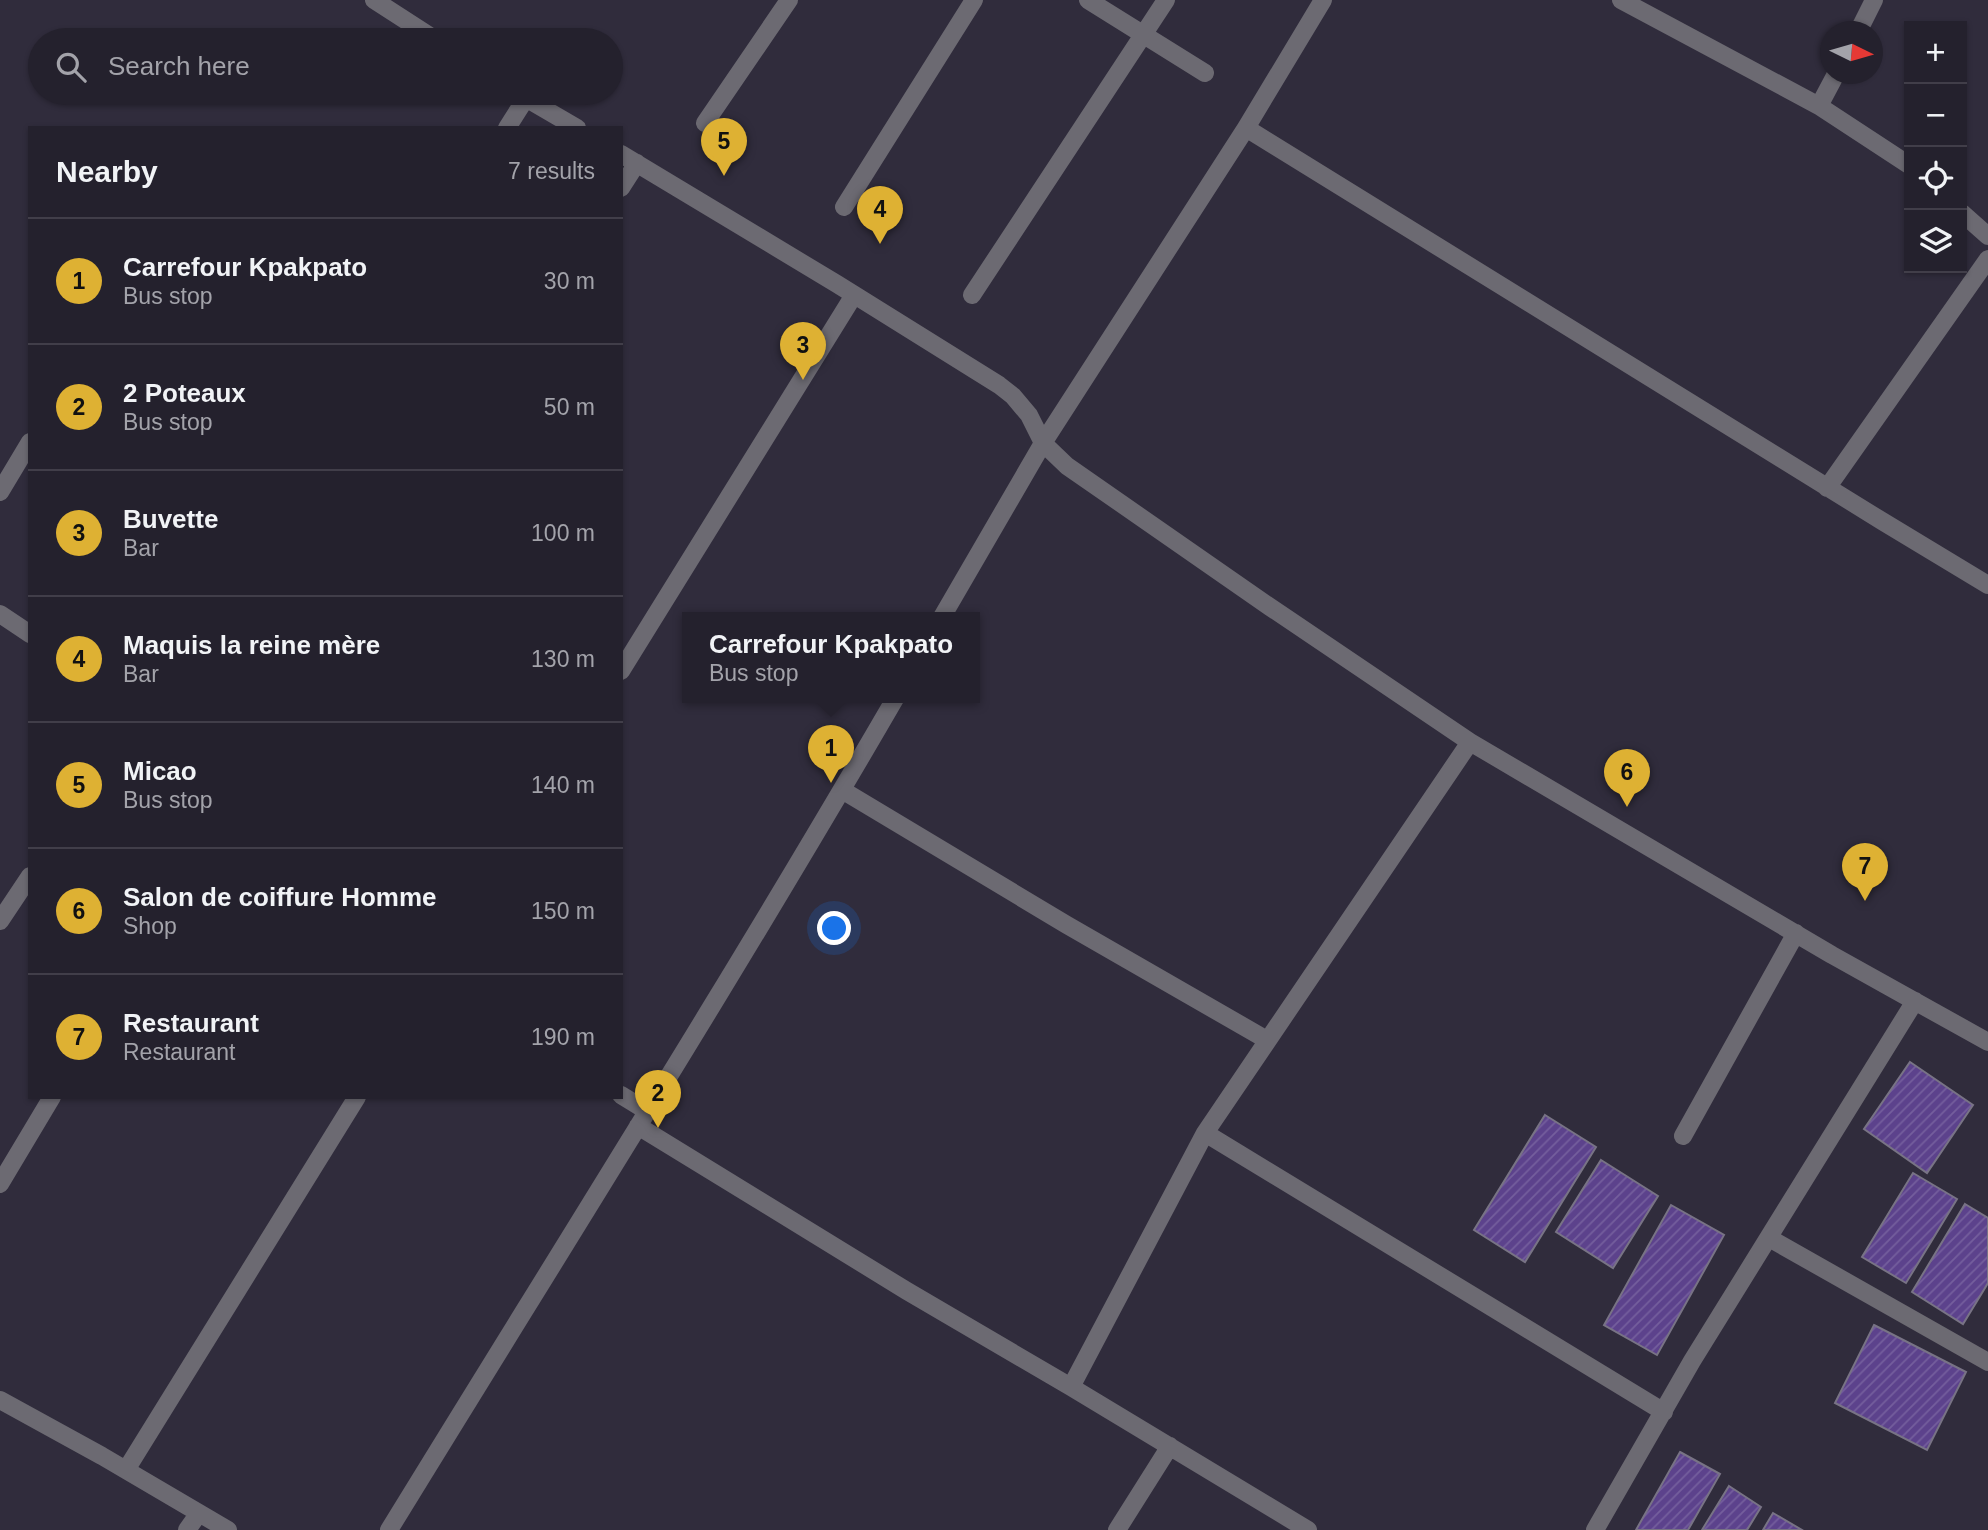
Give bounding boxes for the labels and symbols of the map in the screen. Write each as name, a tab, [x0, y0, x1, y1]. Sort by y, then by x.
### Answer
north arrow	[1820, 21, 1883, 84]
pin: 5	[701, 118, 747, 176]
pin: 4	[857, 186, 903, 244]
pin: 3	[780, 322, 826, 380]
pin: 1	[808, 725, 854, 783]
pin: 6	[1604, 749, 1650, 807]
pin: 7	[1842, 843, 1888, 901]
your location	[817, 911, 851, 945]
pin: 2	[635, 1070, 681, 1128]

